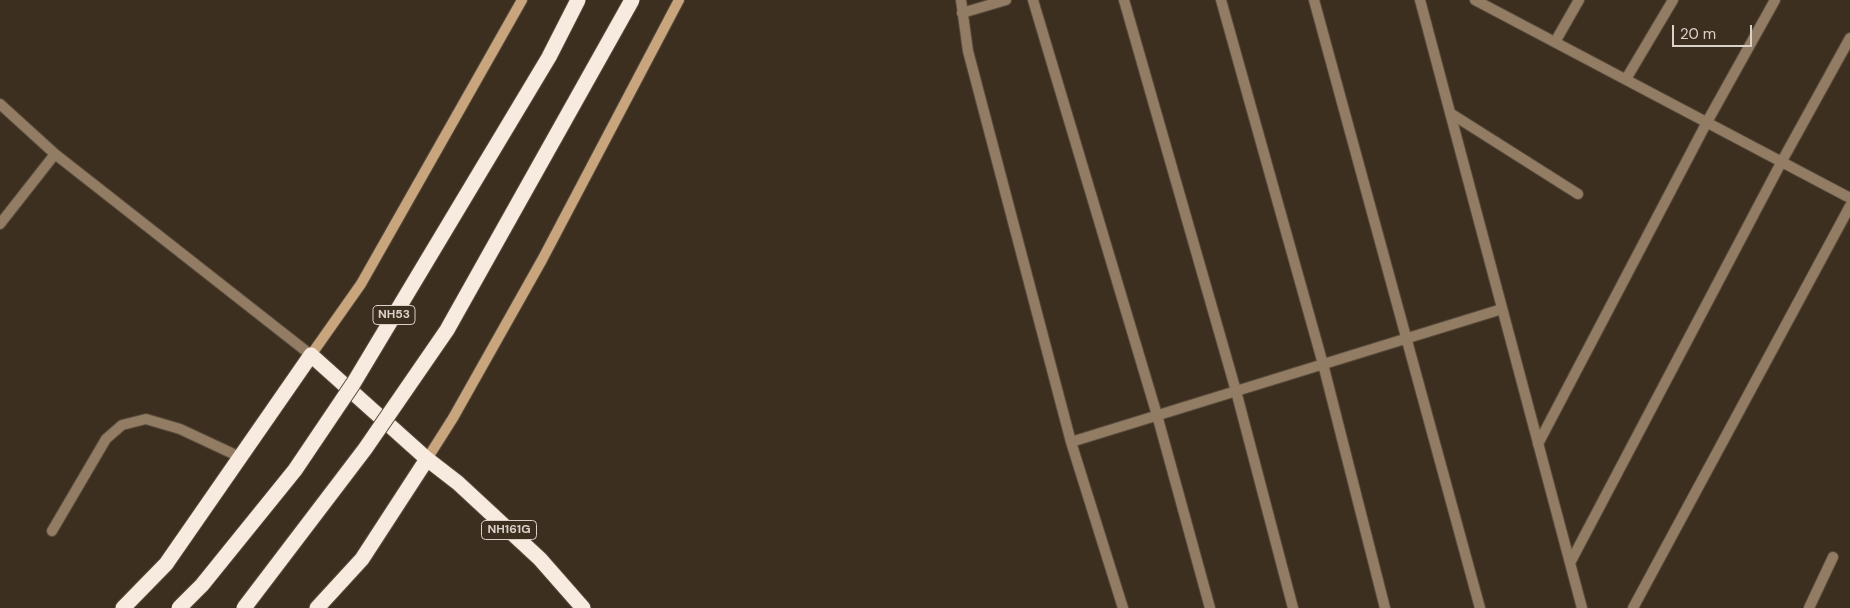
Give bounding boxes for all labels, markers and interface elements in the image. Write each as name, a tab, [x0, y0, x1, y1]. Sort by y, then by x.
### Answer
scale bar	[1675, 15, 1755, 47]
text: 20 m	[1680, 24, 1716, 44]
road number: NH53	[373, 306, 415, 324]
road number: NH161G	[482, 520, 536, 540]

